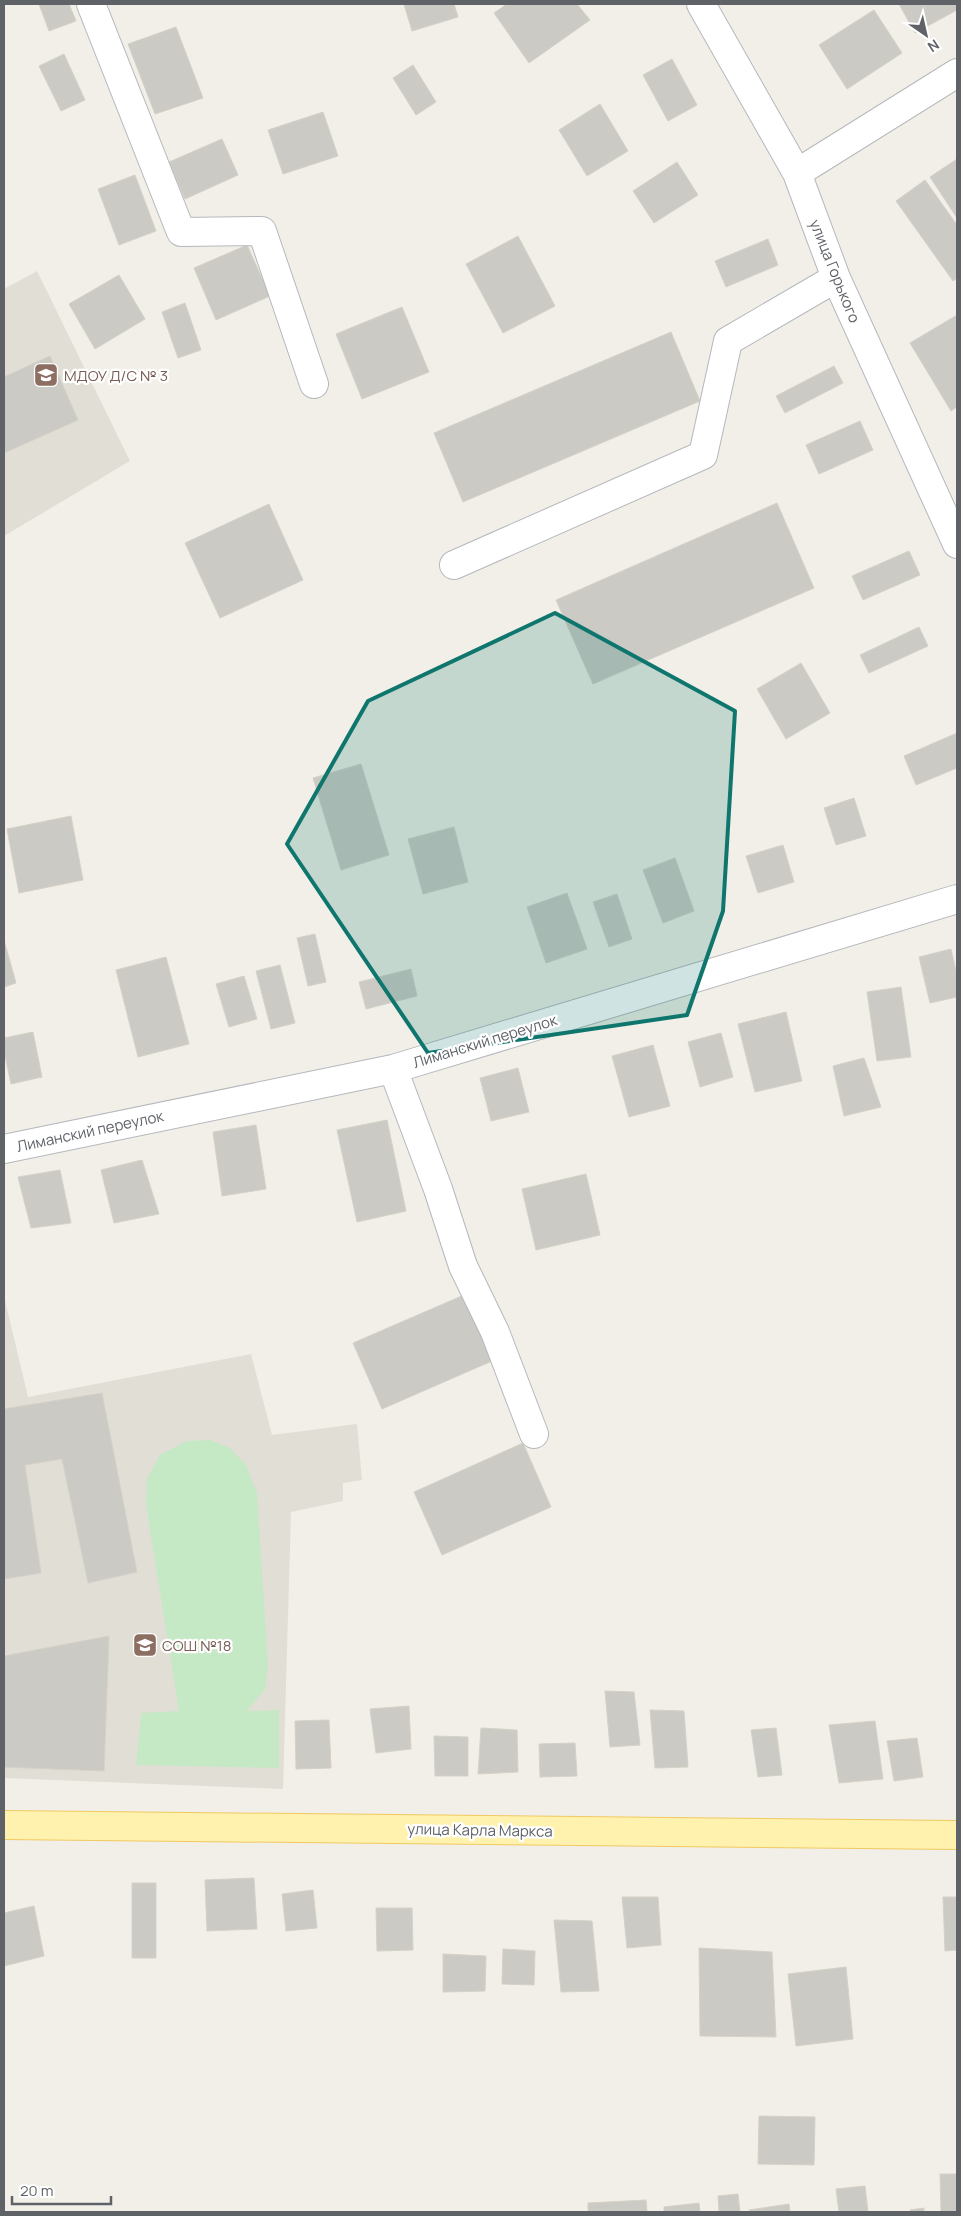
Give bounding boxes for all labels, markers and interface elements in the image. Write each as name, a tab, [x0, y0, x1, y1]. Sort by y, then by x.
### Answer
north arrow	[901, 10, 951, 60]
text: N	[924, 36, 943, 57]
street label: улица Горького	[805, 216, 865, 326]
school or university icon: МДОУ Д/С № 3	[33, 362, 59, 388]
place label: МДОУ Д/С № 3	[64, 365, 168, 386]
street label: Лиманский переулок	[410, 1009, 560, 1073]
street label: Лиманский переулок	[15, 1105, 166, 1157]
school or university icon: СОШ №18	[132, 1632, 158, 1658]
place label: СОШ №18	[162, 1635, 231, 1656]
street label: улица Карла Маркса	[407, 1818, 553, 1842]
scale bar	[12, 2174, 111, 2206]
text: 20 m	[20, 2180, 53, 2201]

